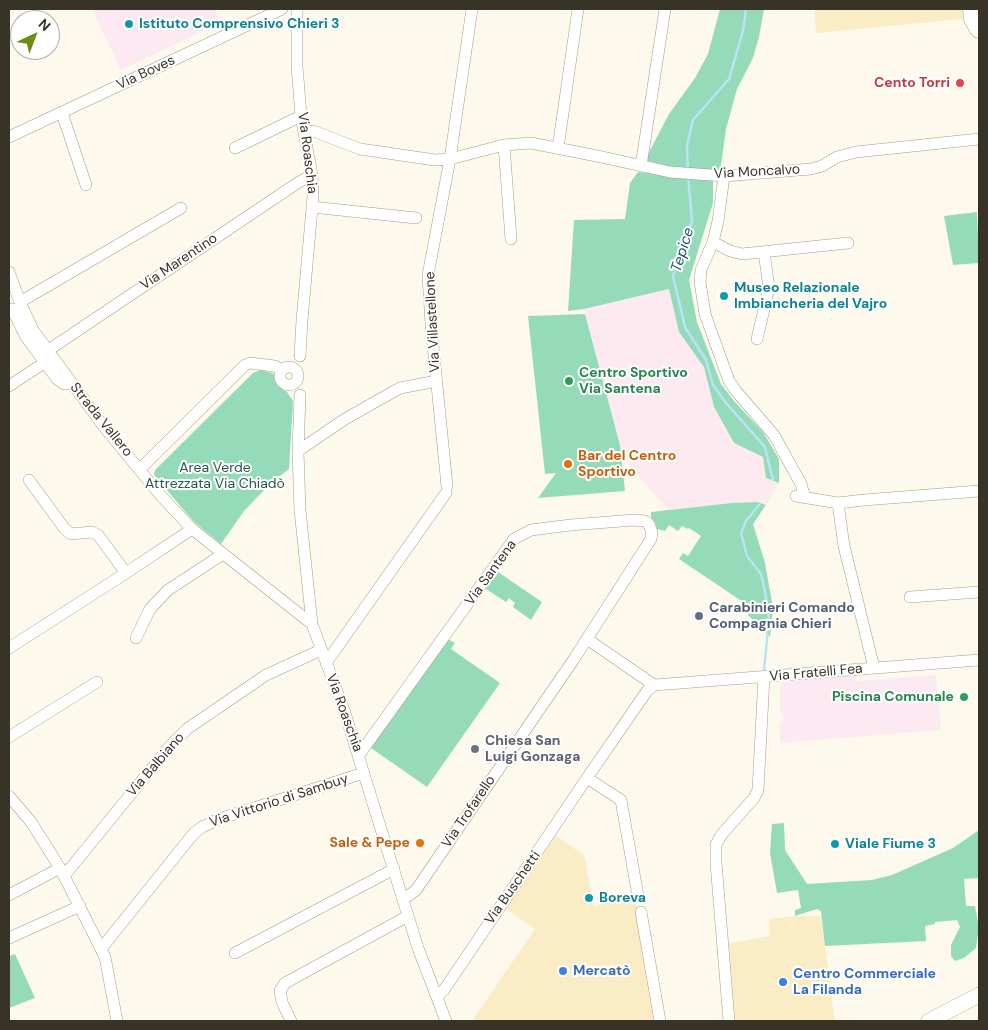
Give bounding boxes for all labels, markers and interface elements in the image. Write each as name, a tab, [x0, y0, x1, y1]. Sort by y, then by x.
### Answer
north arrow	[10, 10, 60, 60]
text: N	[35, 15, 54, 35]
place label: Istituto Comprensivo Chieri 3	[139, 16, 339, 32]
marker: Istituto Comprensivo Chieri 3	[123, 18, 135, 30]
street label: Via Boves	[114, 52, 178, 94]
place label: Cento Torri	[874, 75, 950, 91]
marker: Cento Torri	[954, 77, 966, 89]
street label: Via Roaschia	[294, 111, 320, 195]
street label: Via Moncalvo	[713, 161, 801, 183]
water label: Tepice	[668, 225, 698, 275]
street label: Via Marentino	[137, 230, 221, 294]
street label: Via Villastellone	[422, 271, 444, 373]
place label: Museo Relazionale Imbiancheria del Vajro	[734, 280, 887, 312]
marker: Museo Relazionale Imbiancheria del Vajro	[718, 290, 730, 302]
place label: Centro Sportivo Via Santena	[579, 365, 688, 398]
marker: Centro Sportivo Via Santena	[563, 375, 575, 387]
street label: Strada Vallero	[66, 380, 136, 460]
place label: Bar del Centro Sportivo	[578, 448, 676, 481]
marker: Bar del Centro Sportivo	[562, 458, 574, 470]
park label: Area Verde Attrezzata Via Chiadò	[145, 460, 285, 492]
street label: Via Santena	[462, 537, 520, 609]
place label: Carabinieri Comando Compagnia Chieri	[709, 600, 855, 632]
marker: Carabinieri Comando Compagnia Chieri	[693, 610, 705, 622]
street label: Via Fratelli Fea	[769, 661, 863, 685]
street label: Via Roaschia	[322, 672, 366, 754]
place label: Piscina Comunale	[832, 689, 954, 705]
marker: Piscina Comunale	[958, 691, 970, 703]
street label: Via Balbiano	[124, 730, 188, 800]
place label: Chiesa San Luigi Gonzaga	[485, 733, 580, 766]
marker: Chiesa San Luigi Gonzaga	[469, 743, 481, 755]
street label: Via Vittorio di Sambuy	[207, 771, 351, 831]
street label: Via Trofarello	[439, 773, 499, 851]
place label: Sale & Pepe	[329, 835, 410, 851]
place label: Viale Fiume 3	[845, 836, 936, 852]
marker: Sale & Pepe	[414, 837, 426, 849]
marker: Viale Fiume 3	[829, 838, 841, 850]
street label: Via Buschetti	[482, 848, 544, 928]
place label: Boreva	[599, 890, 646, 906]
marker: Boreva	[583, 892, 595, 904]
place label: Mercatò	[573, 963, 630, 979]
marker: Mercatò	[557, 965, 569, 977]
place label: Centro Commerciale La Filanda	[793, 966, 936, 999]
marker: Centro Commerciale La Filanda	[777, 976, 789, 988]

